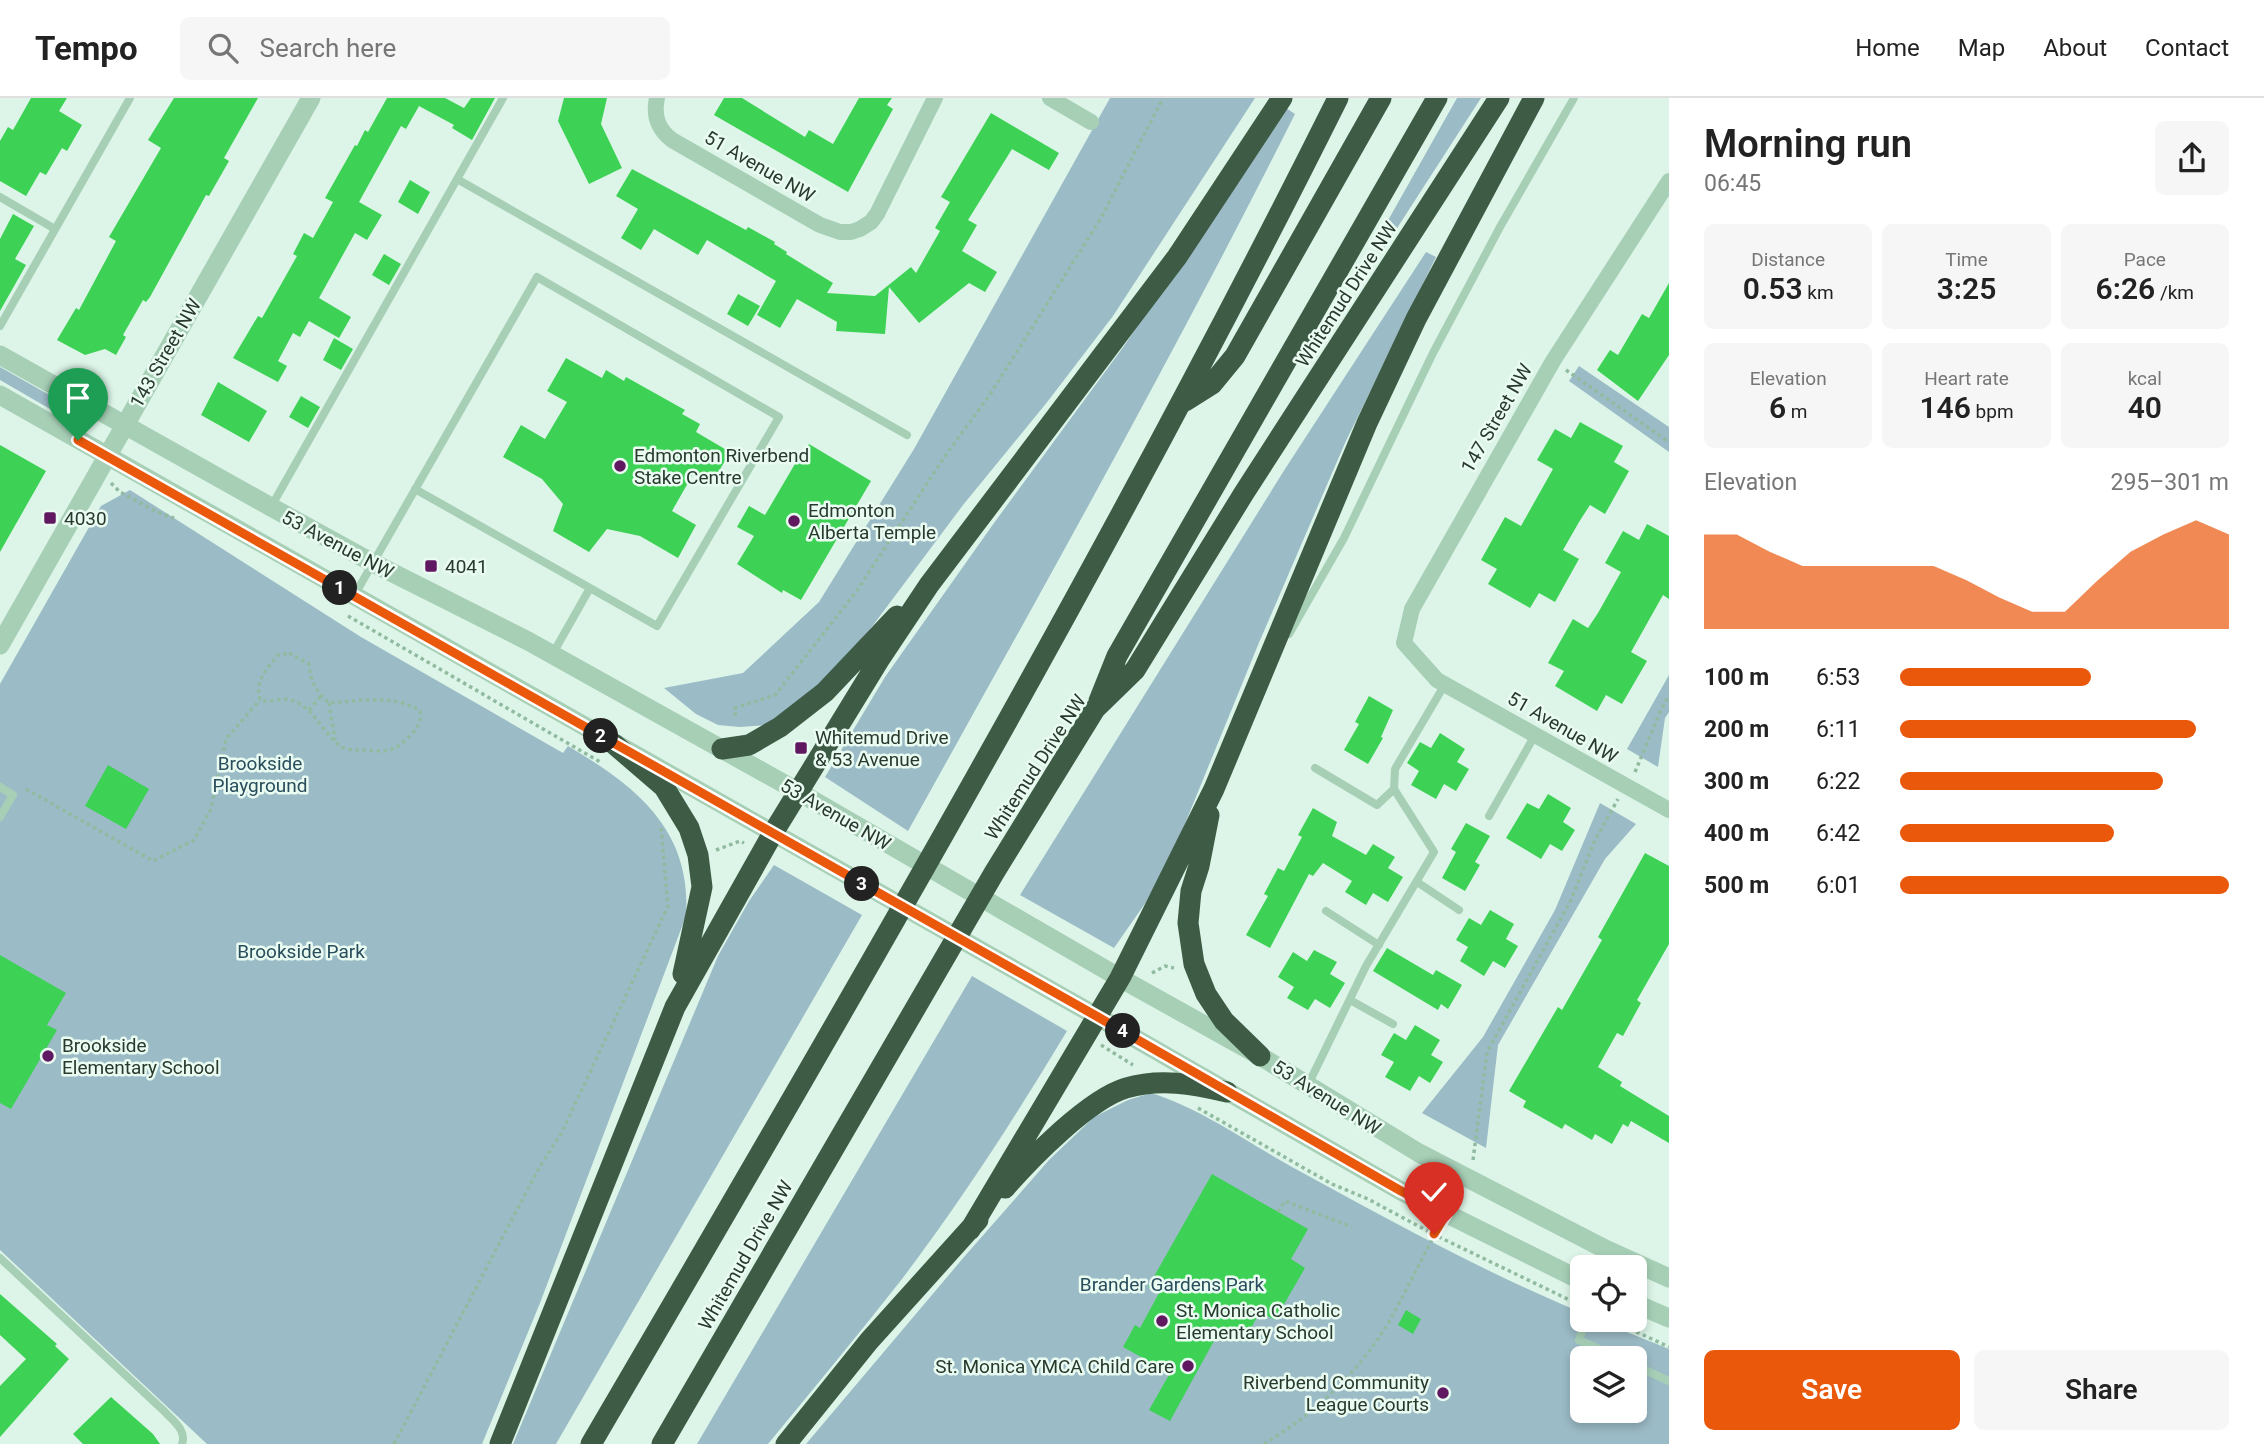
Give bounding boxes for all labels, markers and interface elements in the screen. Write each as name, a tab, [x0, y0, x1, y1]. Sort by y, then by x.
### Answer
search box	[180, 17, 670, 80]
text: Tempo	[35, 29, 138, 68]
icon: search	[204, 29, 242, 67]
text: Search here	[260, 33, 396, 63]
text: Home	[1855, 34, 1920, 62]
text: Map	[1958, 34, 2005, 62]
text: About	[2043, 34, 2107, 62]
text: Contact	[2145, 34, 2229, 62]
button: share	[2155, 121, 2229, 195]
text: Morning run	[1704, 122, 1912, 166]
street label: 51 Avenue NW	[701, 126, 819, 207]
text: 06:45	[1704, 170, 1761, 197]
street label: Whitemud Drive NW	[1291, 217, 1402, 371]
text: Distance	[1751, 248, 1825, 271]
text: Time	[1945, 248, 1988, 271]
text: Pace	[2124, 248, 2166, 271]
text: 0.53	[1743, 271, 1803, 306]
text: 3:25	[1937, 271, 1996, 306]
text: 6:26	[2096, 271, 2155, 306]
text: km	[1803, 281, 1834, 304]
text: /km	[2155, 281, 2194, 304]
street label: 143 Street NW	[125, 295, 206, 412]
street label: 147 Street NW	[1456, 360, 1537, 477]
text: Elevation	[1750, 367, 1827, 390]
text: Heart rate	[1924, 367, 2009, 390]
text: kcal	[2128, 367, 2162, 390]
pin	[48, 368, 108, 440]
icon: arrive	[59, 379, 97, 417]
text: 6	[1769, 390, 1786, 425]
text: 146	[1919, 390, 1971, 425]
text: 40	[2128, 390, 2162, 425]
text: m	[1786, 400, 1807, 423]
text: bpm	[1971, 400, 2014, 423]
place label: Edmonton Riverbend Stake Centre	[634, 444, 809, 489]
marker: Edmonton Riverbend Stake Centre	[612, 458, 628, 474]
text: Elevation	[1704, 469, 1797, 496]
text: 295–301 m	[2110, 469, 2229, 496]
place label: Edmonton Alberta Temple	[808, 499, 936, 544]
street label: 53 Avenue NW	[278, 505, 398, 584]
place label: 4030	[64, 507, 107, 530]
marker: 4030	[42, 510, 58, 526]
marker: Edmonton Alberta Temple	[786, 513, 802, 529]
place label: 4041	[445, 555, 488, 578]
marker: 4041	[423, 558, 439, 574]
pin: 1	[322, 570, 358, 606]
text: 1	[334, 576, 345, 599]
text: 100 m	[1704, 664, 1769, 691]
text: 6:53	[1816, 664, 1860, 691]
street label: 51 Avenue NW	[1504, 687, 1622, 768]
street label: Whitemud Drive NW	[980, 690, 1091, 844]
text: 200 m	[1704, 716, 1769, 743]
text: 6:11	[1816, 716, 1860, 743]
pin: 2	[584, 718, 618, 754]
text: 2	[595, 724, 606, 747]
place label: Whitemud Drive & 53 Avenue	[815, 726, 948, 771]
marker: Whitemud Drive & 53 Avenue	[793, 740, 809, 756]
park label: Brookside Playground	[212, 752, 308, 797]
text: 300 m	[1704, 768, 1769, 795]
text: 6:22	[1816, 768, 1860, 795]
street label: 53 Avenue NW	[777, 774, 895, 855]
text: 400 m	[1704, 820, 1769, 847]
text: 6:42	[1816, 820, 1860, 847]
pin: 3	[844, 866, 880, 902]
text: 3	[856, 872, 867, 895]
text: 500 m	[1704, 872, 1769, 899]
text: 6:01	[1816, 872, 1860, 899]
park label: Brookside Park	[237, 940, 365, 963]
pin: 4	[1106, 1014, 1140, 1048]
text: 4	[1117, 1019, 1128, 1042]
place label: Brookside Elementary School	[62, 1034, 220, 1079]
marker: Brookside Elementary School	[40, 1048, 56, 1064]
street label: 53 Avenue NW	[1268, 1055, 1385, 1140]
pin	[1404, 1162, 1464, 1234]
icon: check	[1415, 1173, 1453, 1211]
street label: Whitemud Drive NW	[693, 1176, 798, 1334]
map controls	[1570, 1255, 1647, 1423]
button: locate	[1570, 1255, 1647, 1332]
park label: Brander Gardens Park	[1080, 1273, 1265, 1296]
place label: St. Monica Catholic Elementary School	[1176, 1299, 1340, 1344]
marker: St. Monica Catholic Elementary School	[1154, 1313, 1170, 1329]
button: layers	[1570, 1346, 1647, 1423]
button: Save	[1704, 1350, 1960, 1430]
button: Share	[1974, 1350, 2229, 1430]
place label: St. Monica YMCA Child Care	[935, 1355, 1174, 1378]
marker: St. Monica YMCA Child Care	[1180, 1358, 1196, 1374]
place label: Riverbend Community League Courts	[1243, 1371, 1429, 1416]
marker: Riverbend Community League Courts	[1435, 1385, 1451, 1401]

